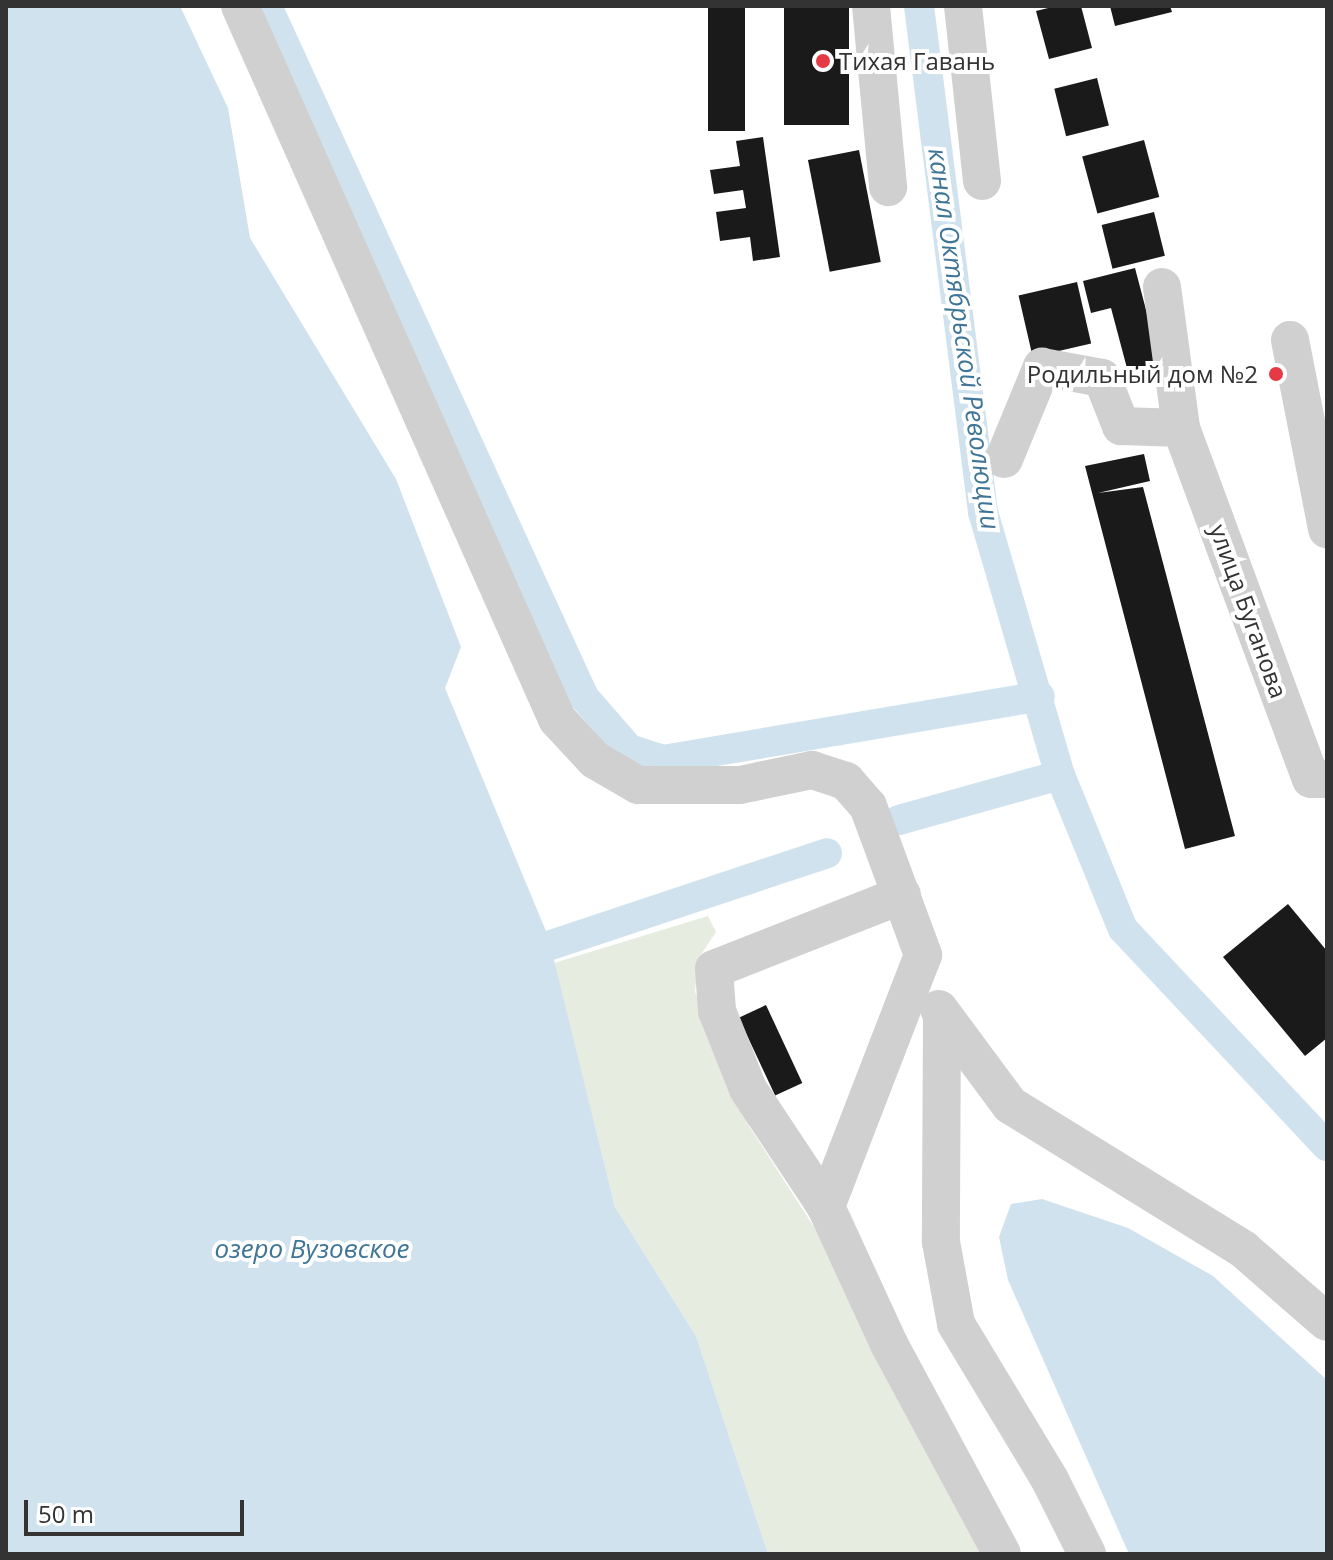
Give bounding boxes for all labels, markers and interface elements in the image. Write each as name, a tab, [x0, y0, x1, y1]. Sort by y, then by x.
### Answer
place label: Тихая Гавань	[839, 47, 995, 75]
marker: Тихая Гавань	[814, 52, 832, 70]
water label: канал Октябрьской Революции	[922, 146, 1006, 532]
place label: Родильный дом №2	[1027, 360, 1258, 388]
marker: Родильный дом №2	[1265, 363, 1287, 385]
street label: улица Буганова	[1204, 520, 1294, 702]
water label: озеро Вузовское	[215, 1233, 409, 1265]
scale bar	[28, 1484, 248, 1534]
text: 50 m	[38, 1497, 94, 1530]

